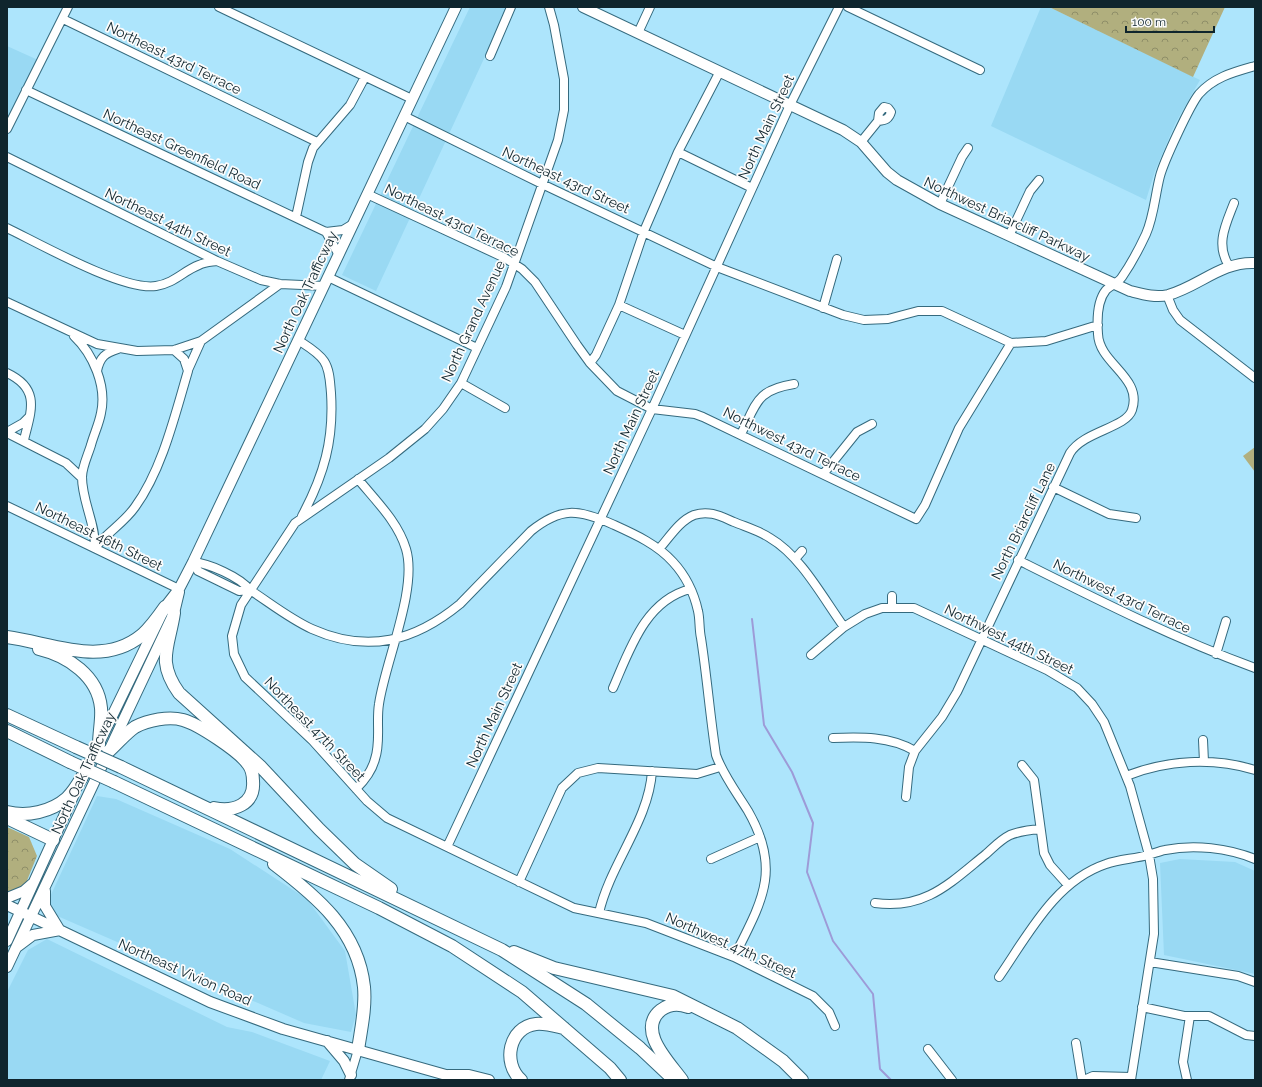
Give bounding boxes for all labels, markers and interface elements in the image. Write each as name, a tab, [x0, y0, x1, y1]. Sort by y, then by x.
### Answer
scale bar	[1126, 8, 1214, 34]
text: 100 m	[1132, 15, 1166, 29]
street label: Northeast 43rd Terrace	[104, 18, 244, 98]
street label: North Main Street	[735, 72, 797, 182]
street label: Northeast Greenfield Road	[101, 105, 263, 193]
street label: Northeast 43rd Street	[500, 143, 632, 217]
street label: Northwest Briarcliff Parkway	[921, 173, 1093, 265]
street label: Northeast 43rd Terrace	[382, 180, 522, 260]
street label: Northeast 44th Street	[102, 185, 234, 260]
street label: North Oak Trafficway	[270, 228, 340, 356]
street label: North Grand Avenue	[438, 258, 508, 384]
street label: North Main Street	[600, 367, 662, 477]
street label: Northwest 43rd Terrace	[721, 404, 863, 484]
street label: North Briarcliff Lane	[988, 460, 1058, 582]
street label: Northeast 46th Street	[33, 498, 165, 574]
street label: Northwest 43rd Terrace	[1051, 556, 1193, 636]
street label: Northwest 44th Street	[942, 601, 1076, 677]
street label: North Main Street	[463, 660, 525, 770]
street label: Northeast 47th Street	[261, 674, 369, 784]
street label: North Oak Trafficway	[48, 709, 118, 837]
street label: Northwest 47th Street	[663, 909, 799, 981]
street label: Northeast Vivion Road	[116, 935, 254, 1009]

